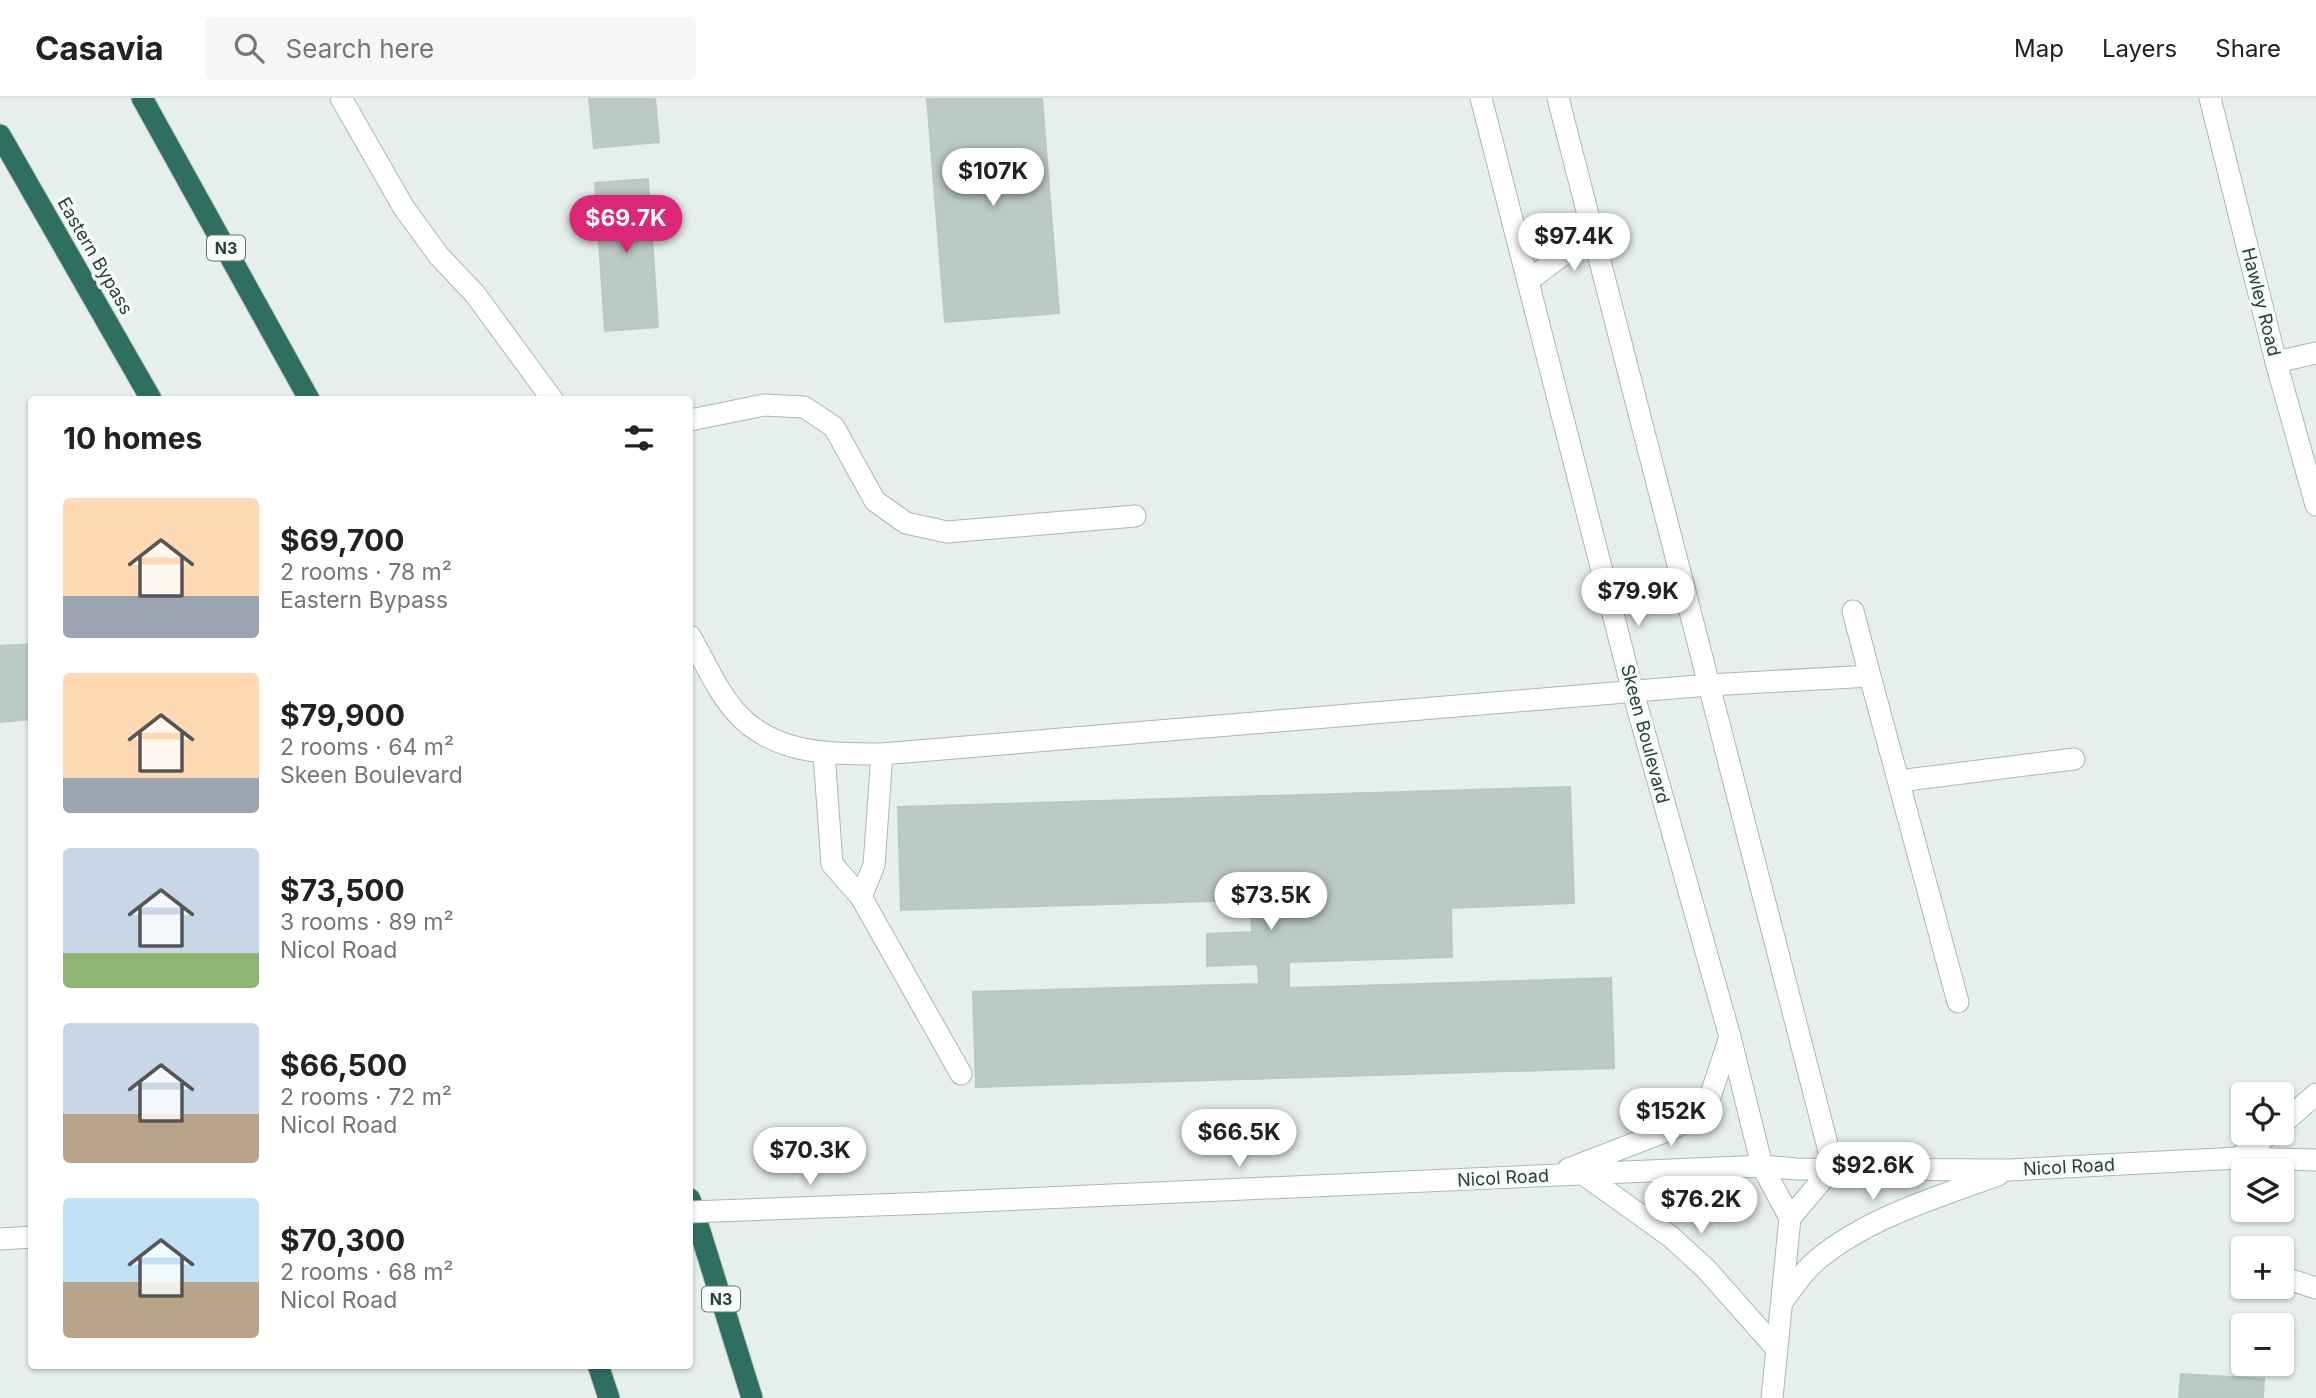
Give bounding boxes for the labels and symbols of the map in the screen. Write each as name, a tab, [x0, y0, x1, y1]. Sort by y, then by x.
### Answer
pin: $107K	[944, 148, 1042, 208]
street label: Eastern Bypass	[53, 194, 137, 318]
pin: $69.7K	[569, 195, 683, 255]
pin: $97.4K	[1517, 214, 1631, 273]
road number: N3	[207, 236, 245, 260]
street label: Hawley Road	[2238, 245, 2285, 358]
pin: $79.9K	[1581, 568, 1695, 628]
street label: Skeen Boulevard	[1617, 662, 1674, 806]
pin: $73.5K	[1214, 872, 1328, 932]
pin: $152K	[1622, 1088, 1720, 1148]
pin: $66.5K	[1182, 1110, 1296, 1169]
pin: $70.3K	[753, 1128, 867, 1187]
pin: $92.6K	[1816, 1142, 1930, 1202]
street label: Nicol Road	[2023, 1154, 2115, 1179]
street label: Nicol Road	[1457, 1165, 1549, 1190]
pin: $76.2K	[1644, 1176, 1758, 1236]
road number: N3	[702, 1287, 740, 1312]

